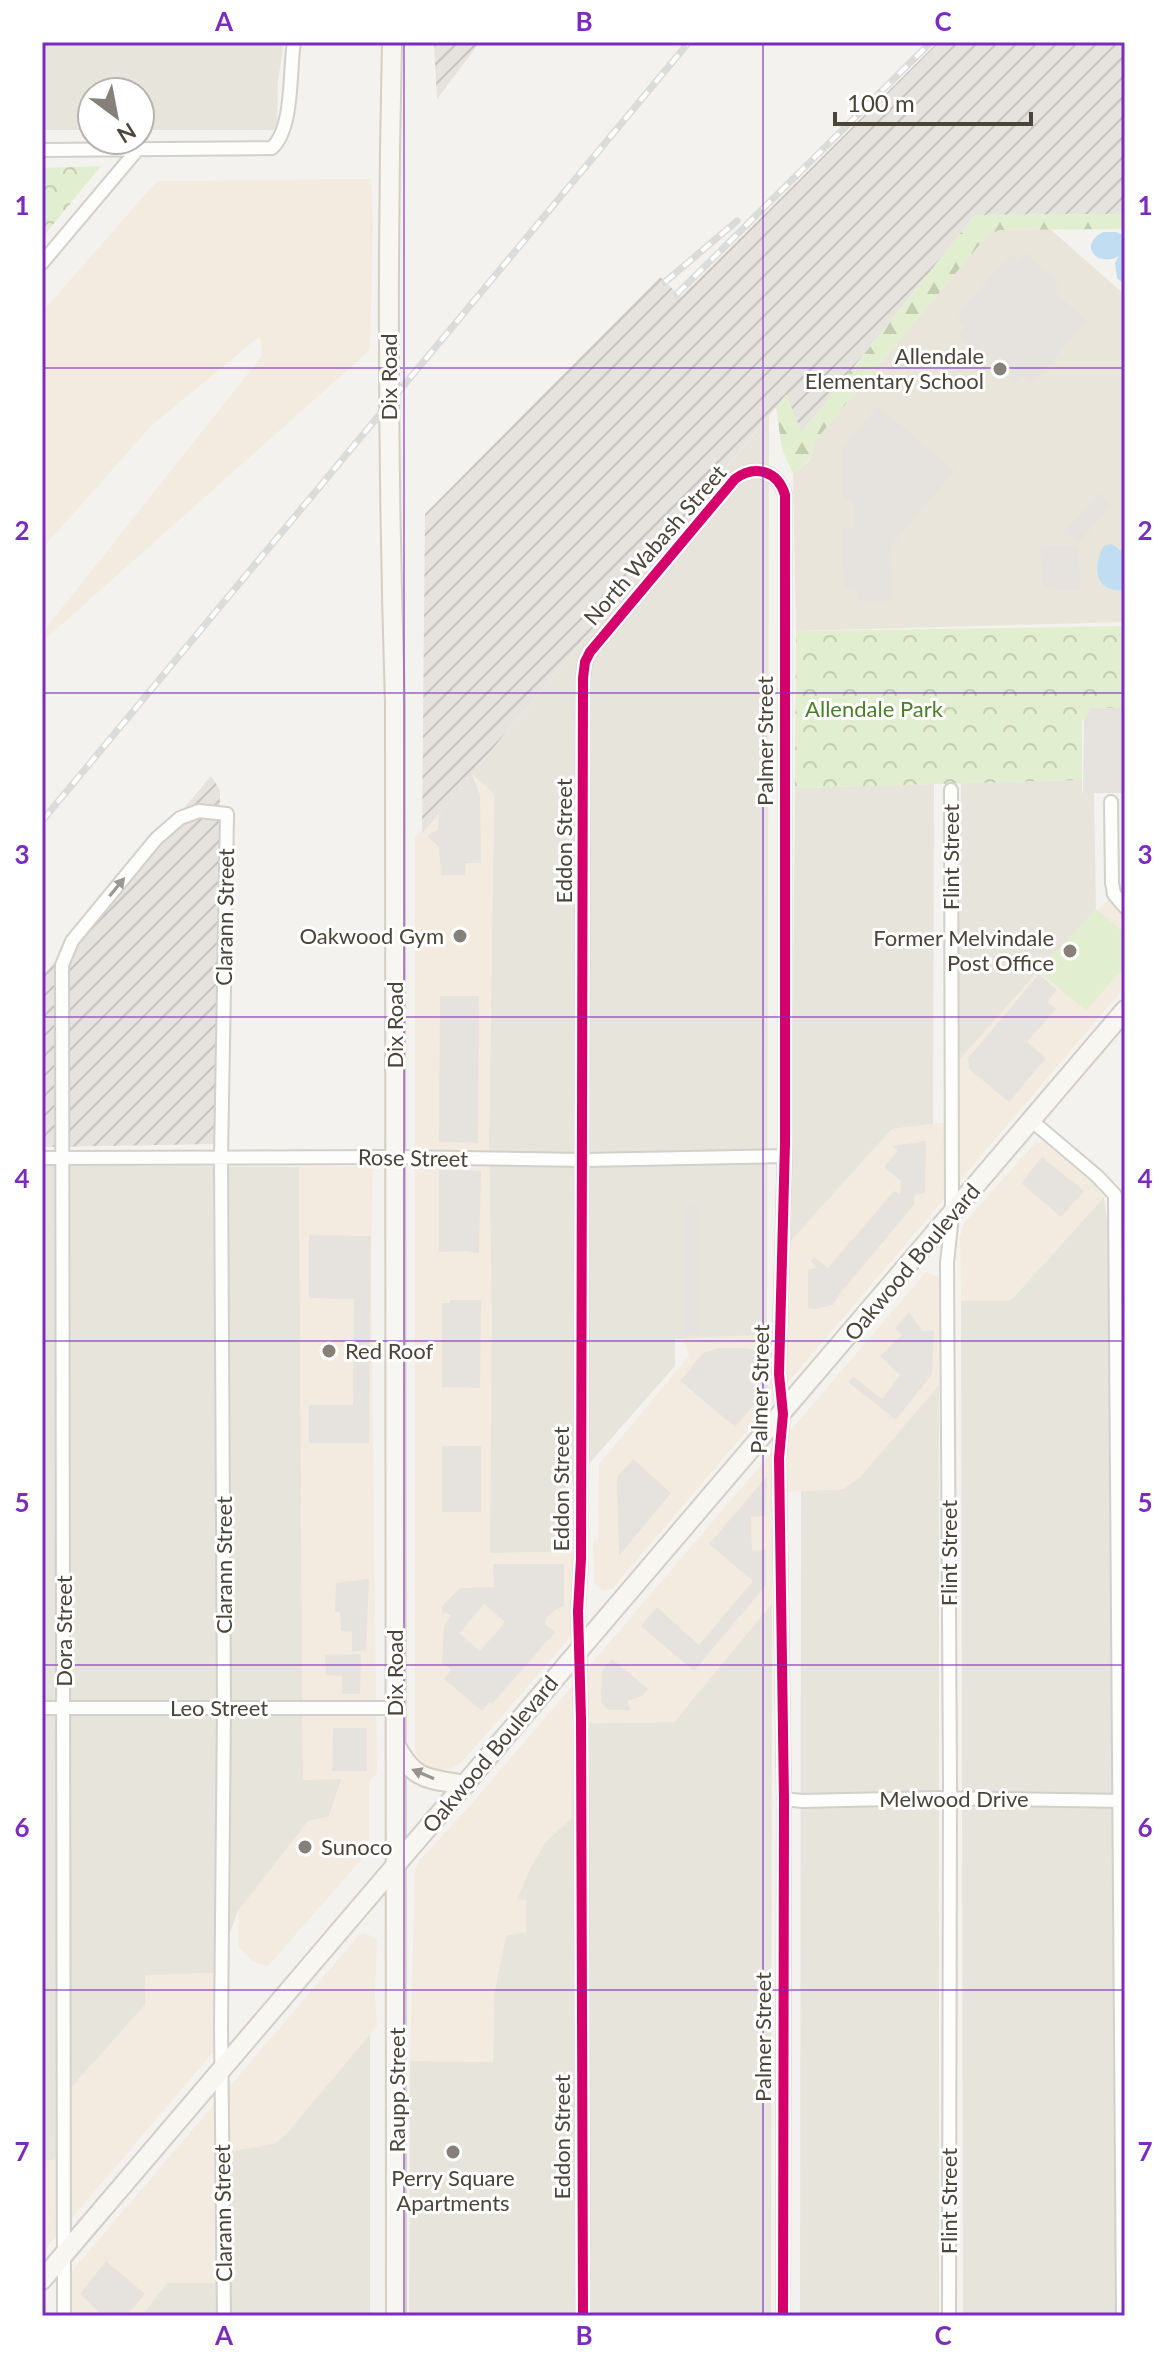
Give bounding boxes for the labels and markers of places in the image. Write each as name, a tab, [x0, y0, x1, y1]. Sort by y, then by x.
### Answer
place label: Allendale Elementary School	[805, 342, 984, 394]
marker: Allendale Elementary School	[991, 360, 1009, 378]
place label: Oakwood Gym	[299, 922, 444, 949]
place label: Former Melvindale Post Office	[873, 924, 1054, 976]
marker: Oakwood Gym	[451, 927, 469, 945]
marker: Former Melvindale Post Office	[1061, 942, 1079, 960]
place label: Red Roof	[345, 1337, 433, 1364]
marker: Red Roof	[320, 1342, 338, 1360]
place label: Sunoco	[321, 1833, 393, 1860]
marker: Sunoco	[296, 1838, 314, 1856]
marker: Perry Square Apartments	[444, 2143, 462, 2161]
place label: Perry Square Apartments	[391, 2164, 515, 2216]

